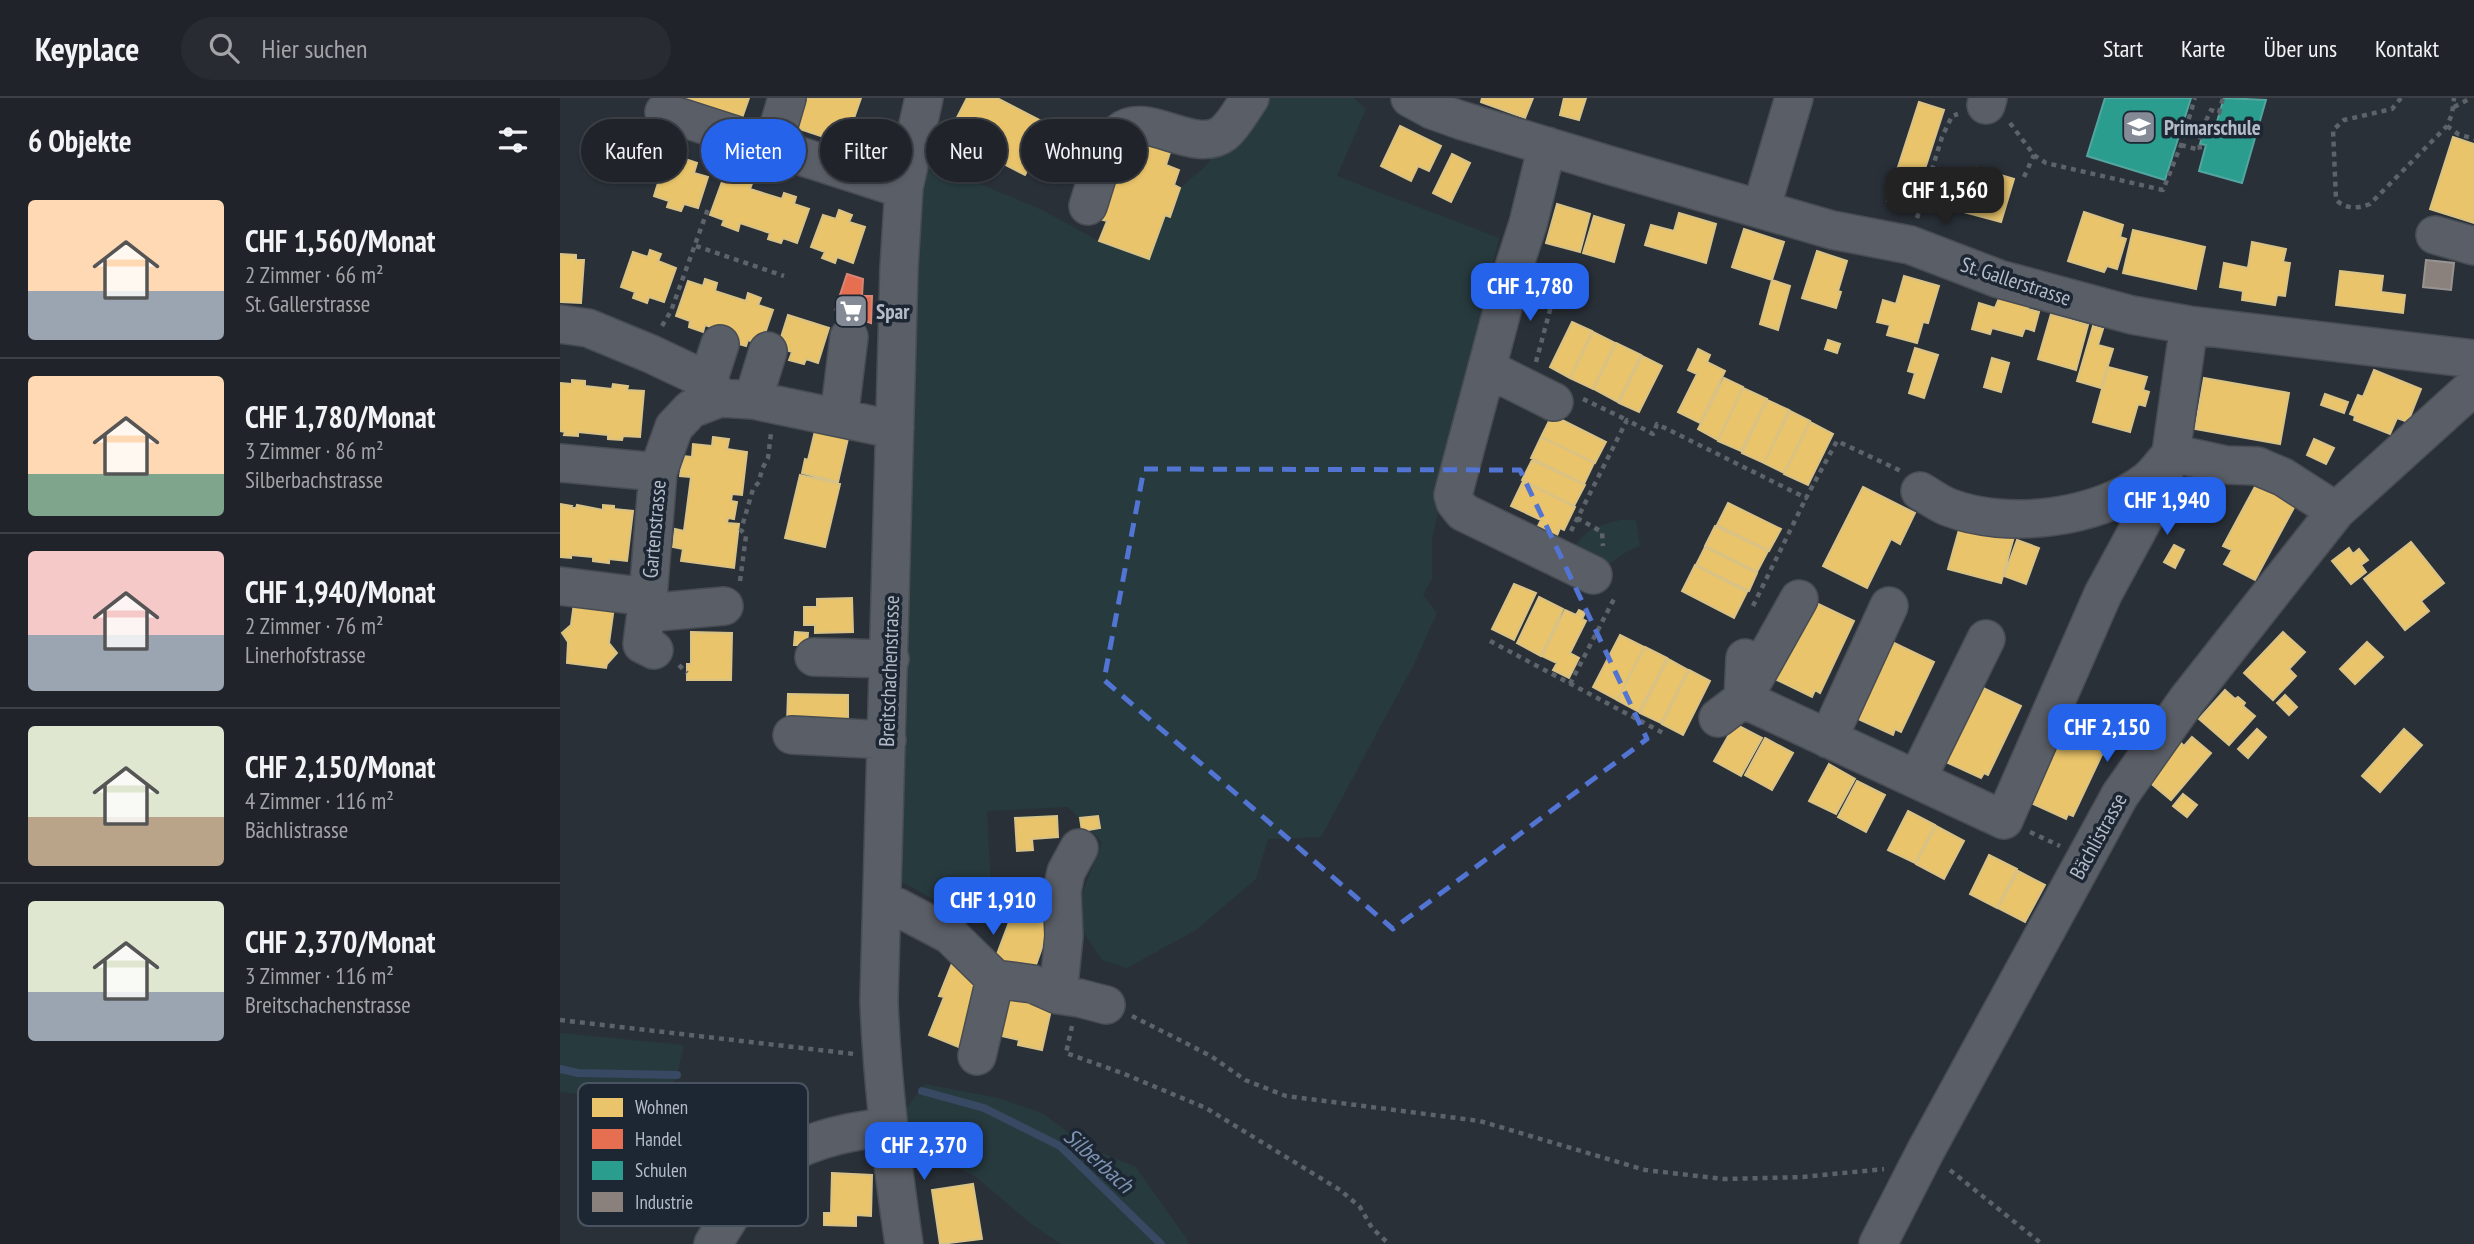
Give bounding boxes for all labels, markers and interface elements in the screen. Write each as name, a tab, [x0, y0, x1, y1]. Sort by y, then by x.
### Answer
search box	[181, 17, 671, 80]
text: Keyplace	[35, 27, 139, 70]
icon: search	[205, 29, 243, 67]
text: Hier suchen	[261, 32, 367, 65]
text: Start	[2103, 33, 2143, 64]
text: Karte	[2181, 33, 2226, 64]
text: Über uns	[2264, 33, 2337, 64]
text: Kontakt	[2375, 33, 2439, 64]
school or university icon: Primarschule	[2120, 108, 2158, 146]
place label: Primarschule	[2164, 114, 2261, 141]
chip: Kaufen	[581, 119, 687, 182]
chip: Mieten	[701, 119, 806, 182]
chip: Filter	[820, 119, 912, 182]
chip: Neu	[926, 119, 1007, 182]
chip: Wohnung	[1021, 119, 1147, 182]
text: 6 Objekte	[28, 121, 132, 160]
icon: filters	[494, 121, 532, 159]
pin: CHF 1,560	[1865, 167, 2025, 227]
text: CHF 1,560	[1902, 175, 1988, 204]
text: CHF 1,560/Monat	[245, 221, 436, 260]
icon: home	[84, 228, 168, 312]
street label: St. Gallerstrasse	[1957, 250, 2075, 312]
text: 2 Zimmer · 66 m²	[245, 260, 383, 289]
pin: CHF 1,780	[1450, 264, 1610, 323]
text: CHF 1,780	[1487, 271, 1573, 300]
text: St. Gallerstrasse	[245, 289, 370, 318]
supermarket icon: Spar	[832, 292, 870, 330]
place label: Spar	[876, 298, 910, 325]
text: CHF 1,780/Monat	[245, 397, 436, 436]
icon: home	[84, 404, 168, 488]
text: 3 Zimmer · 86 m²	[245, 436, 383, 465]
text: Silberbachstrasse	[245, 465, 383, 494]
pin: CHF 1,940	[2087, 478, 2247, 537]
street label: Gartenstrasse	[636, 479, 672, 579]
text: CHF 1,940	[2124, 485, 2210, 514]
text: CHF 1,940/Monat	[245, 572, 436, 611]
icon: home	[84, 579, 168, 663]
street label: Breitschachenstrasse	[873, 595, 905, 747]
text: 2 Zimmer · 76 m²	[245, 611, 383, 640]
text: Linerhofstrasse	[245, 640, 366, 669]
pin: CHF 2,150	[2027, 704, 2187, 764]
text: CHF 2,150	[2064, 712, 2150, 741]
text: CHF 2,150/Monat	[245, 747, 436, 786]
icon: home	[84, 754, 168, 838]
text: 4 Zimmer · 116 m²	[245, 786, 394, 815]
street label: Bächlistrasse	[2063, 788, 2133, 884]
text: Bächlistrasse	[245, 815, 348, 844]
pin: CHF 1,910	[913, 878, 1073, 937]
text: CHF 1,910	[950, 885, 1036, 914]
text: CHF 2,370/Monat	[245, 922, 436, 961]
icon: home	[84, 929, 168, 1013]
text: 3 Zimmer · 116 m²	[245, 961, 394, 990]
text: Breitschachenstrasse	[245, 990, 411, 1019]
legend	[578, 1083, 808, 1226]
text: Wohnen	[635, 1095, 688, 1119]
water label: Silberbach	[1058, 1121, 1141, 1200]
pin: CHF 2,370	[844, 1122, 1004, 1182]
text: Handel	[635, 1127, 682, 1151]
text: CHF 2,370	[881, 1130, 967, 1159]
text: Schulen	[635, 1158, 687, 1182]
text: Industrie	[635, 1190, 693, 1214]

